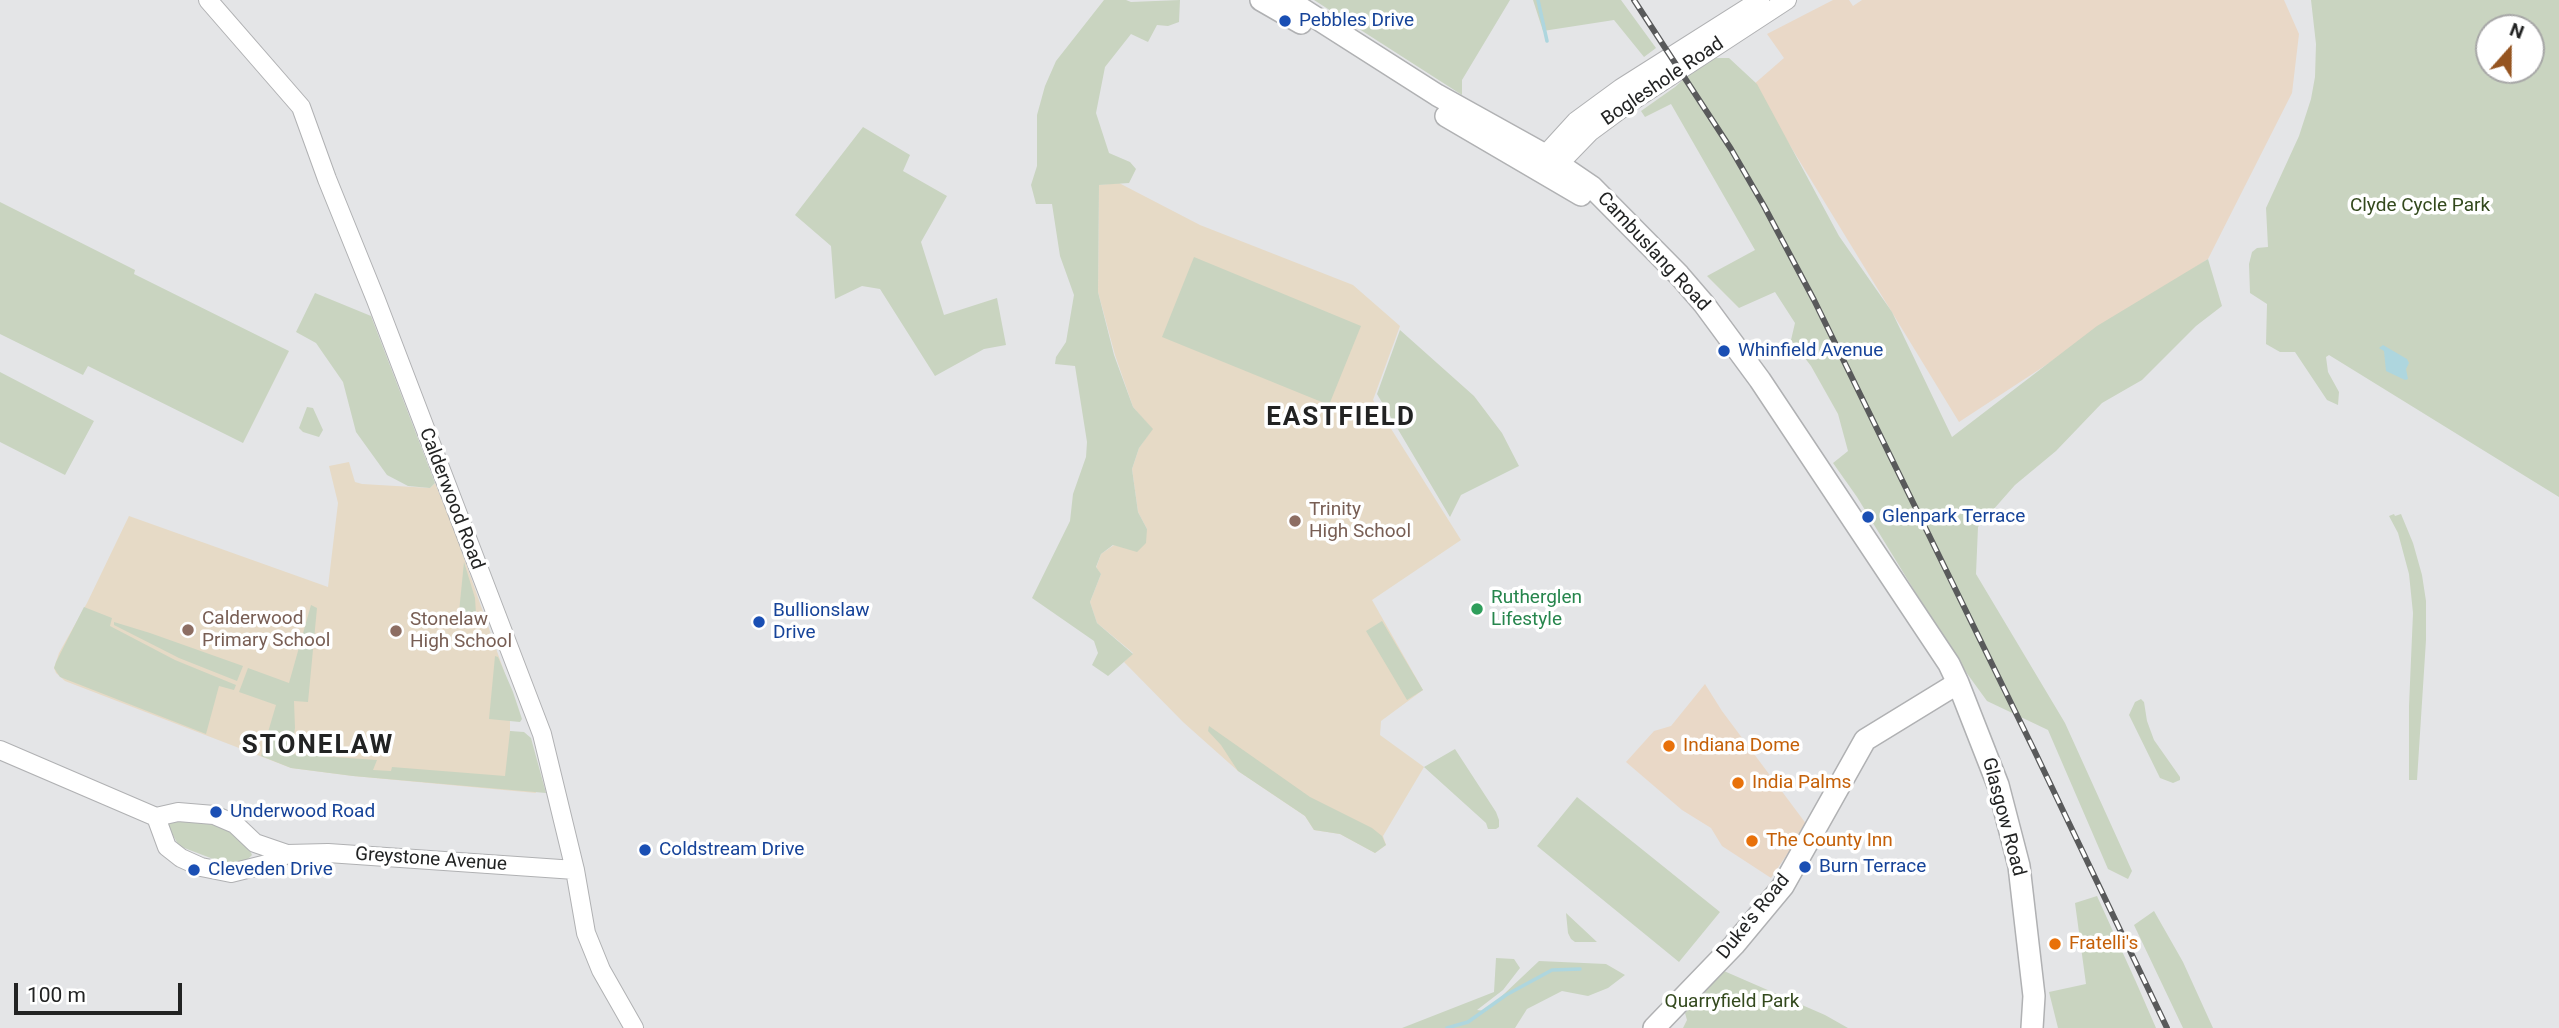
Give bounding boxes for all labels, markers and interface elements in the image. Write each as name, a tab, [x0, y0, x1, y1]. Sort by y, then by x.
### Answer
place label: Pebbles Drive	[1299, 10, 1414, 32]
marker: Pebbles Drive	[1277, 13, 1293, 29]
north arrow	[2475, 14, 2545, 84]
text: N	[2507, 18, 2527, 44]
street label: Bogleshole Road	[1598, 33, 1728, 131]
street label: Cambuslang Road	[1592, 188, 1714, 316]
park label: Clyde Cycle Park	[2350, 195, 2490, 217]
place label: Whinfield Avenue	[1738, 340, 1883, 362]
marker: Whinfield Avenue	[1716, 343, 1732, 359]
district label: EASTFIELD	[1267, 402, 1415, 434]
street label: Calderwood Road	[414, 425, 488, 573]
place label: Trinity High School	[1309, 499, 1411, 543]
place label: Glenpark Terrace	[1882, 506, 2025, 528]
marker: Glenpark Terrace	[1860, 509, 1876, 525]
marker: Trinity High School	[1287, 513, 1303, 529]
place label: Rutherglen Lifestyle	[1491, 587, 1582, 631]
place label: Bullionslaw Drive	[773, 600, 870, 644]
marker: Rutherglen Lifestyle	[1469, 601, 1485, 617]
place label: Calderwood Primary School	[202, 608, 330, 652]
place label: Stonelaw High School	[410, 609, 512, 653]
marker: Bullionslaw Drive	[751, 614, 767, 630]
marker: Calderwood Primary School	[180, 622, 196, 638]
marker: Stonelaw High School	[388, 623, 404, 639]
district label: STONELAW	[243, 730, 393, 762]
place label: Indiana Dome	[1683, 735, 1800, 757]
marker: Indiana Dome	[1661, 738, 1677, 754]
street label: Glasgow Road	[1976, 755, 2030, 879]
place label: India Palms	[1752, 772, 1851, 794]
marker: India Palms	[1730, 775, 1746, 791]
place label: Underwood Road	[230, 801, 375, 823]
marker: Underwood Road	[208, 804, 224, 820]
place label: The County Inn	[1766, 830, 1893, 852]
marker: The County Inn	[1744, 833, 1760, 849]
place label: Coldstream Drive	[659, 839, 804, 861]
marker: Coldstream Drive	[637, 842, 653, 858]
street label: Greystone Avenue	[354, 843, 508, 877]
place label: Burn Terrace	[1819, 856, 1926, 878]
place label: Cleveden Drive	[208, 859, 333, 881]
marker: Burn Terrace	[1797, 859, 1813, 875]
marker: Cleveden Drive	[186, 862, 202, 878]
street label: Duke's Road	[1713, 870, 1795, 964]
place label: Fratelli's	[2069, 933, 2138, 955]
marker: Fratelli's	[2047, 936, 2063, 952]
scale bar	[18, 968, 186, 1012]
text: 100 m	[27, 983, 86, 1007]
park label: Quarryfield Park	[1665, 991, 1799, 1013]

